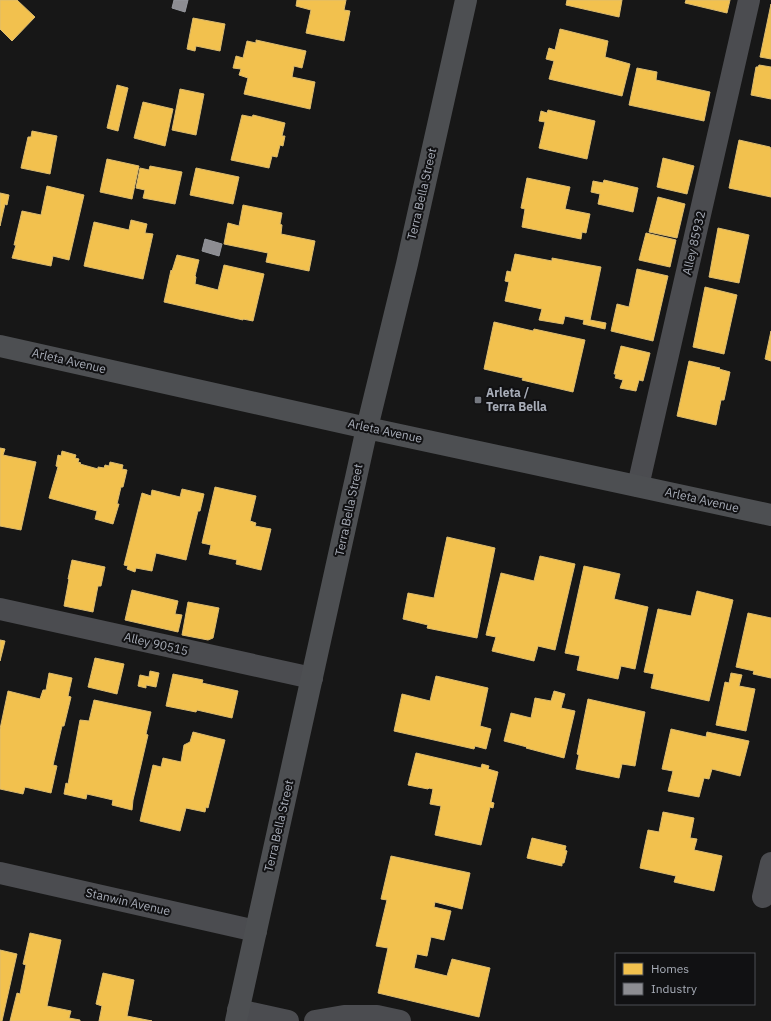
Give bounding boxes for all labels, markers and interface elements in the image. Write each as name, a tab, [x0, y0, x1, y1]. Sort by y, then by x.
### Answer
street label: Terra Bella Street	[404, 147, 439, 241]
street label: Alley 85932	[679, 209, 708, 276]
street label: Arleta Avenue	[31, 345, 108, 376]
place label: Arleta / Terra Bella	[486, 385, 547, 414]
marker: Arleta / Terra Bella	[473, 395, 483, 405]
street label: Arleta Avenue	[347, 415, 424, 446]
street label: Terra Bella Street	[331, 462, 366, 557]
street label: Arleta Avenue	[664, 484, 741, 515]
street label: Alley 90515	[123, 629, 190, 658]
street label: Terra Bella Street	[261, 779, 296, 873]
street label: Stanwin Avenue	[84, 885, 172, 919]
legend	[615, 953, 755, 1005]
text: Homes	[651, 961, 689, 976]
text: Industry	[651, 981, 697, 996]

